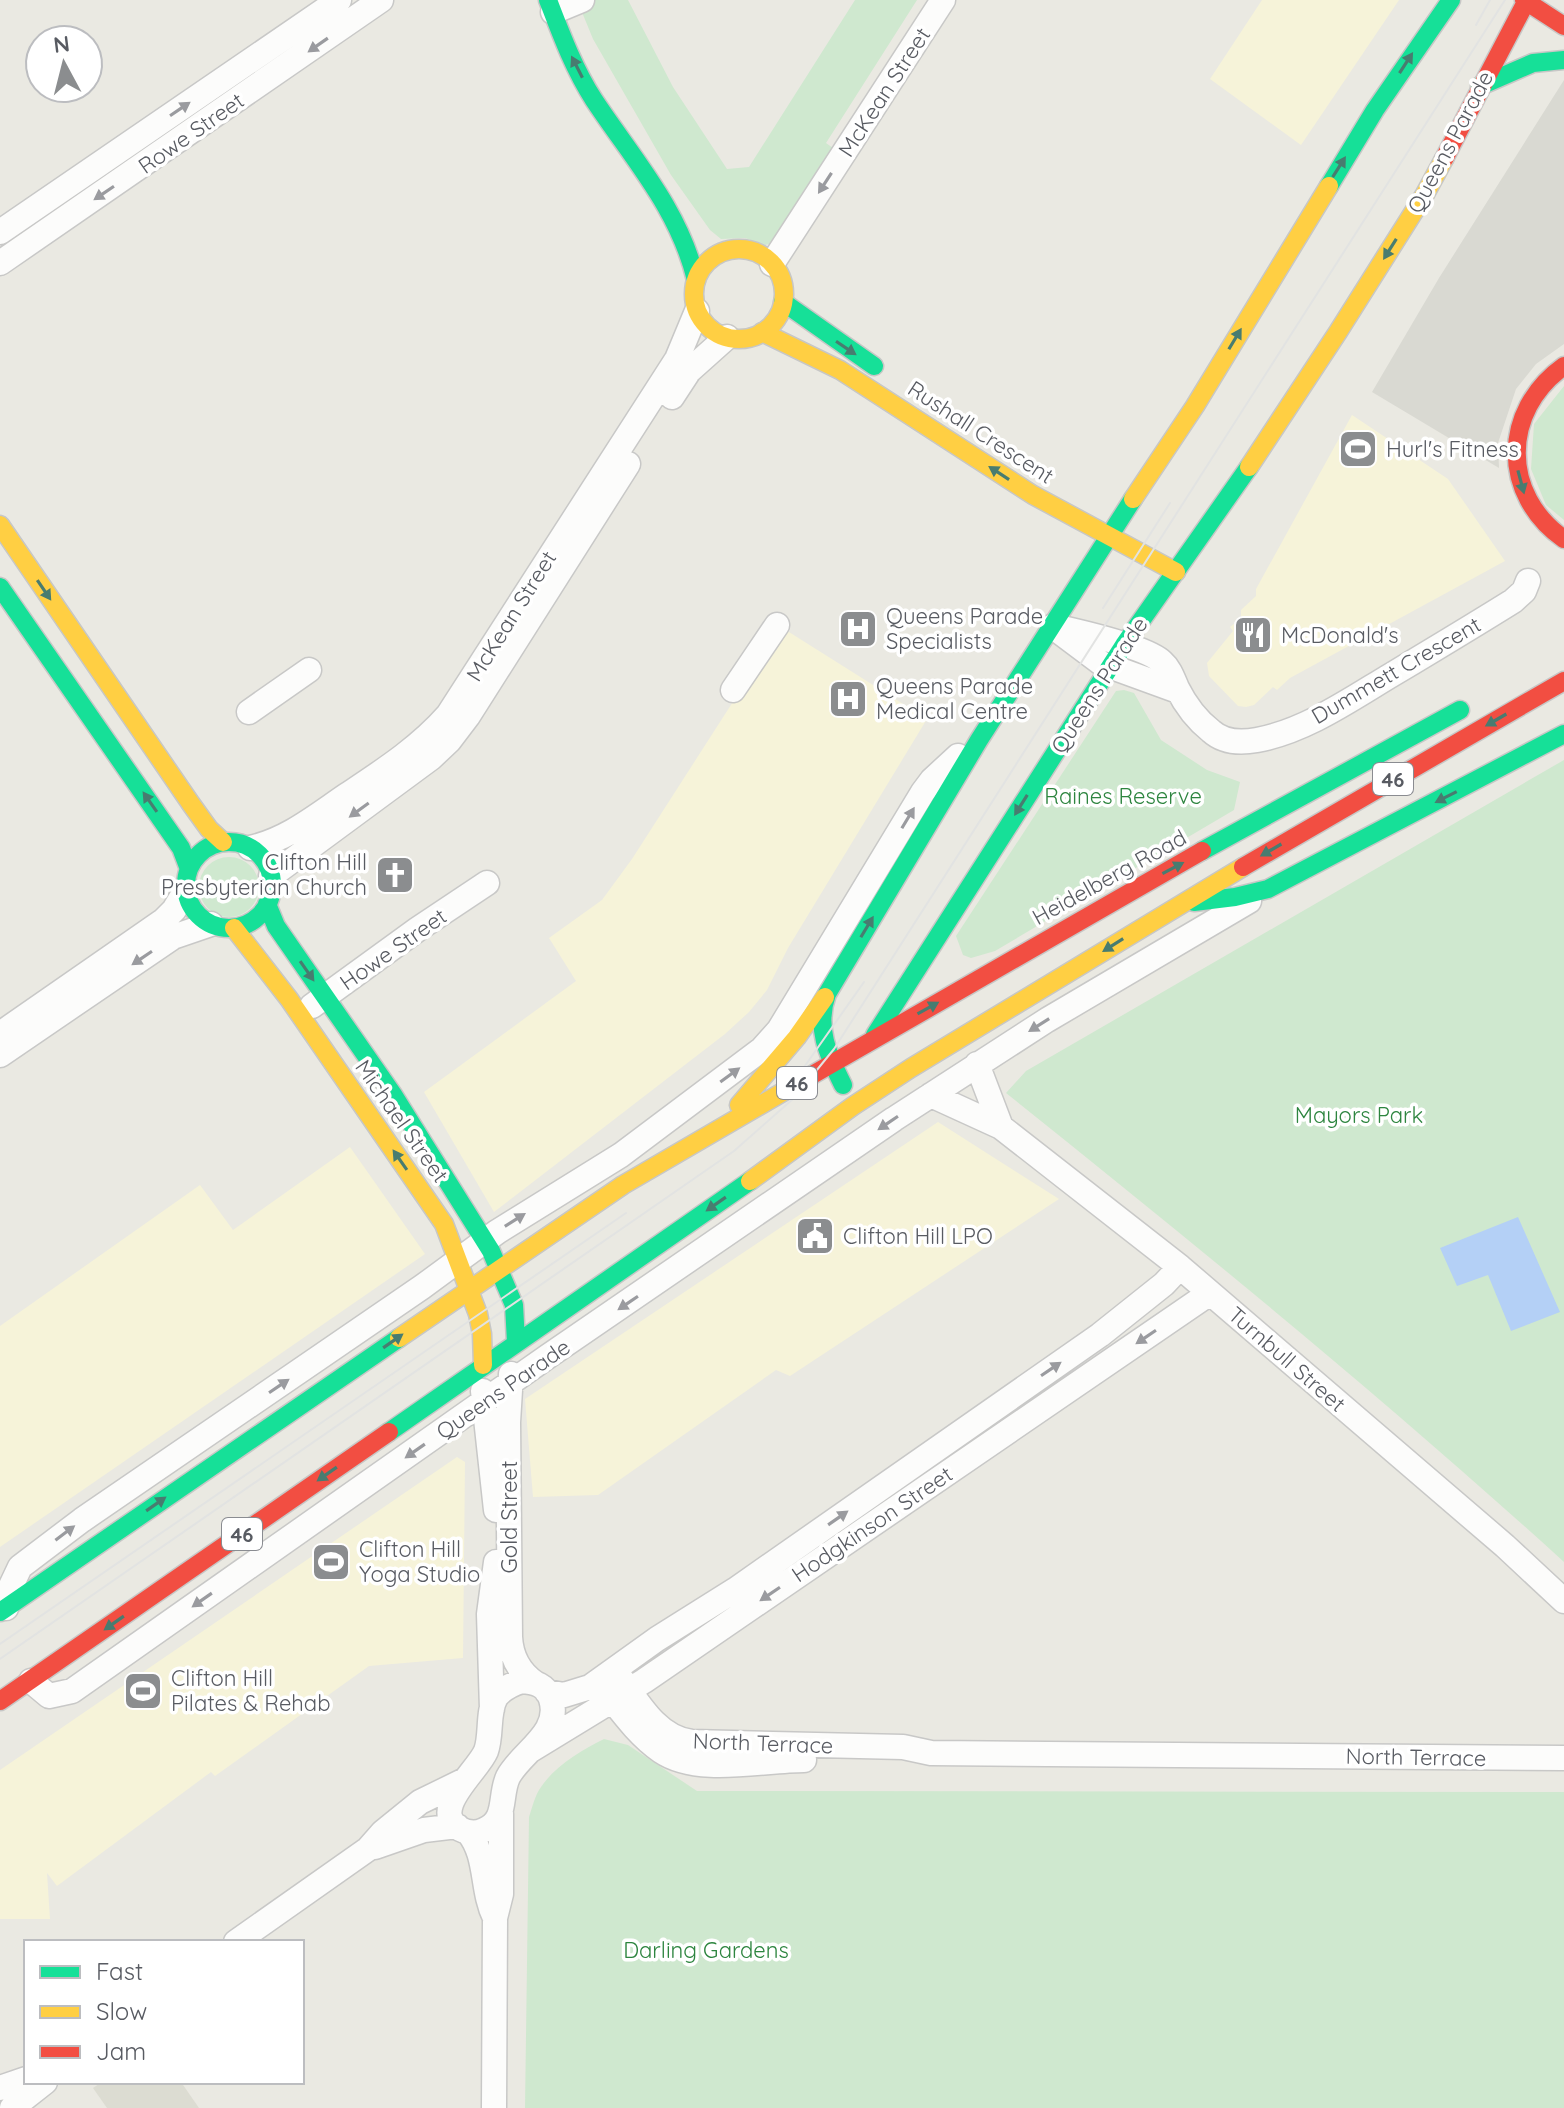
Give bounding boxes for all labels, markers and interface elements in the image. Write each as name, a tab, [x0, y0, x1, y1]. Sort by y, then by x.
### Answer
street label: McKean Street	[832, 22, 936, 162]
north arrow	[24, 24, 104, 104]
text: N	[52, 29, 71, 59]
one-way arrow	[307, 37, 328, 52]
one-way arrow	[1399, 53, 1414, 74]
one-way arrow	[570, 55, 583, 78]
street label: Queens Parade	[1401, 66, 1499, 218]
street label: Rowe Street	[133, 86, 249, 180]
one-way arrow	[169, 102, 190, 117]
one-way arrow	[1332, 156, 1346, 178]
one-way arrow	[818, 172, 832, 194]
one-way arrow	[93, 185, 114, 200]
one-way arrow	[1383, 238, 1398, 259]
one-way arrow	[1228, 328, 1242, 350]
one-way arrow	[836, 340, 857, 355]
street label: Rushall Crescent	[903, 374, 1059, 490]
sports icon: Hurl's Fitness	[1337, 428, 1379, 470]
place label: Hurl's Fitness	[1386, 435, 1519, 463]
one-way arrow	[988, 465, 1009, 480]
one-way arrow	[1516, 470, 1528, 495]
street label: McKean Street	[460, 546, 562, 686]
one-way arrow	[36, 579, 51, 600]
place label: Queens Parade Specialists	[886, 602, 1043, 655]
hospital icon: Queens Parade Specialists	[837, 608, 879, 650]
street label: Dummett Crescent	[1306, 610, 1486, 730]
street label: Queens Parade	[1044, 611, 1154, 759]
restaurant icon: McDonald's	[1232, 614, 1274, 656]
place label: McDonald's	[1281, 621, 1399, 649]
place label: Queens Parade Medical Centre	[876, 672, 1033, 725]
hospital icon: Queens Parade Medical Centre	[827, 678, 869, 720]
one-way arrow	[1485, 713, 1507, 727]
road number: 46	[1373, 763, 1413, 795]
park label: Raines Reserve	[1044, 782, 1202, 810]
one-way arrow	[1434, 791, 1457, 804]
one-way arrow	[143, 792, 158, 813]
one-way arrow	[1015, 794, 1029, 816]
one-way arrow	[349, 801, 369, 817]
one-way arrow	[901, 807, 915, 829]
street label: Heidelberg Road	[1027, 823, 1191, 931]
one-way arrow	[1260, 843, 1282, 857]
place label: Clifton Hill Presbyterian Church	[161, 848, 367, 901]
church icon: Clifton Hill Presbyterian Church	[374, 854, 416, 896]
one-way arrow	[1161, 861, 1184, 875]
street label: Howe Street	[334, 902, 452, 996]
one-way arrow	[860, 916, 874, 938]
one-way arrow	[1102, 938, 1124, 952]
one-way arrow	[132, 950, 153, 965]
one-way arrow	[299, 960, 314, 981]
one-way arrow	[917, 1001, 939, 1015]
one-way arrow	[1028, 1018, 1050, 1032]
street label: Michael Street	[349, 1054, 455, 1188]
one-way arrow	[720, 1067, 741, 1083]
road number: 46	[777, 1067, 817, 1099]
park label: Mayors Park	[1295, 1101, 1423, 1129]
one-way arrow	[878, 1115, 899, 1130]
one-way arrow	[392, 1150, 408, 1171]
one-way arrow	[705, 1196, 726, 1211]
one-way arrow	[504, 1214, 526, 1228]
public building icon: Clifton Hill LPO	[794, 1215, 836, 1257]
place label: Clifton Hill LPO	[843, 1222, 993, 1250]
one-way arrow	[618, 1295, 639, 1310]
street label: Turnbull Street	[1223, 1300, 1351, 1418]
one-way arrow	[1136, 1329, 1157, 1344]
street label: Queens Parade	[431, 1332, 575, 1446]
one-way arrow	[383, 1334, 404, 1349]
one-way arrow	[1040, 1362, 1061, 1377]
one-way arrow	[269, 1379, 290, 1394]
one-way arrow	[404, 1443, 425, 1458]
street label: Hodgkinson Street	[786, 1460, 958, 1588]
street label: Gold Street	[495, 1461, 523, 1573]
one-way arrow	[316, 1466, 338, 1482]
one-way arrow	[146, 1497, 167, 1512]
one-way arrow	[827, 1511, 848, 1526]
road number: 46	[222, 1518, 262, 1550]
one-way arrow	[55, 1525, 75, 1541]
place label: Clifton Hill Yoga Studio	[359, 1535, 480, 1588]
sports icon: Clifton Hill Yoga Studio	[310, 1541, 352, 1583]
one-way arrow	[759, 1587, 780, 1602]
one-way arrow	[191, 1592, 212, 1607]
one-way arrow	[104, 1615, 125, 1630]
place label: Clifton Hill Pilates & Rehab	[171, 1664, 330, 1717]
sports icon: Clifton Hill Pilates & Rehab	[122, 1670, 164, 1712]
street label: North Terrace	[692, 1727, 834, 1759]
street label: North Terrace	[1345, 1742, 1487, 1772]
park label: Darling Gardens	[623, 1936, 789, 1964]
legend	[24, 1940, 304, 2084]
text: Fast	[96, 1956, 143, 1986]
text: Slow	[96, 1996, 147, 2026]
text: Jam	[96, 2036, 146, 2066]

